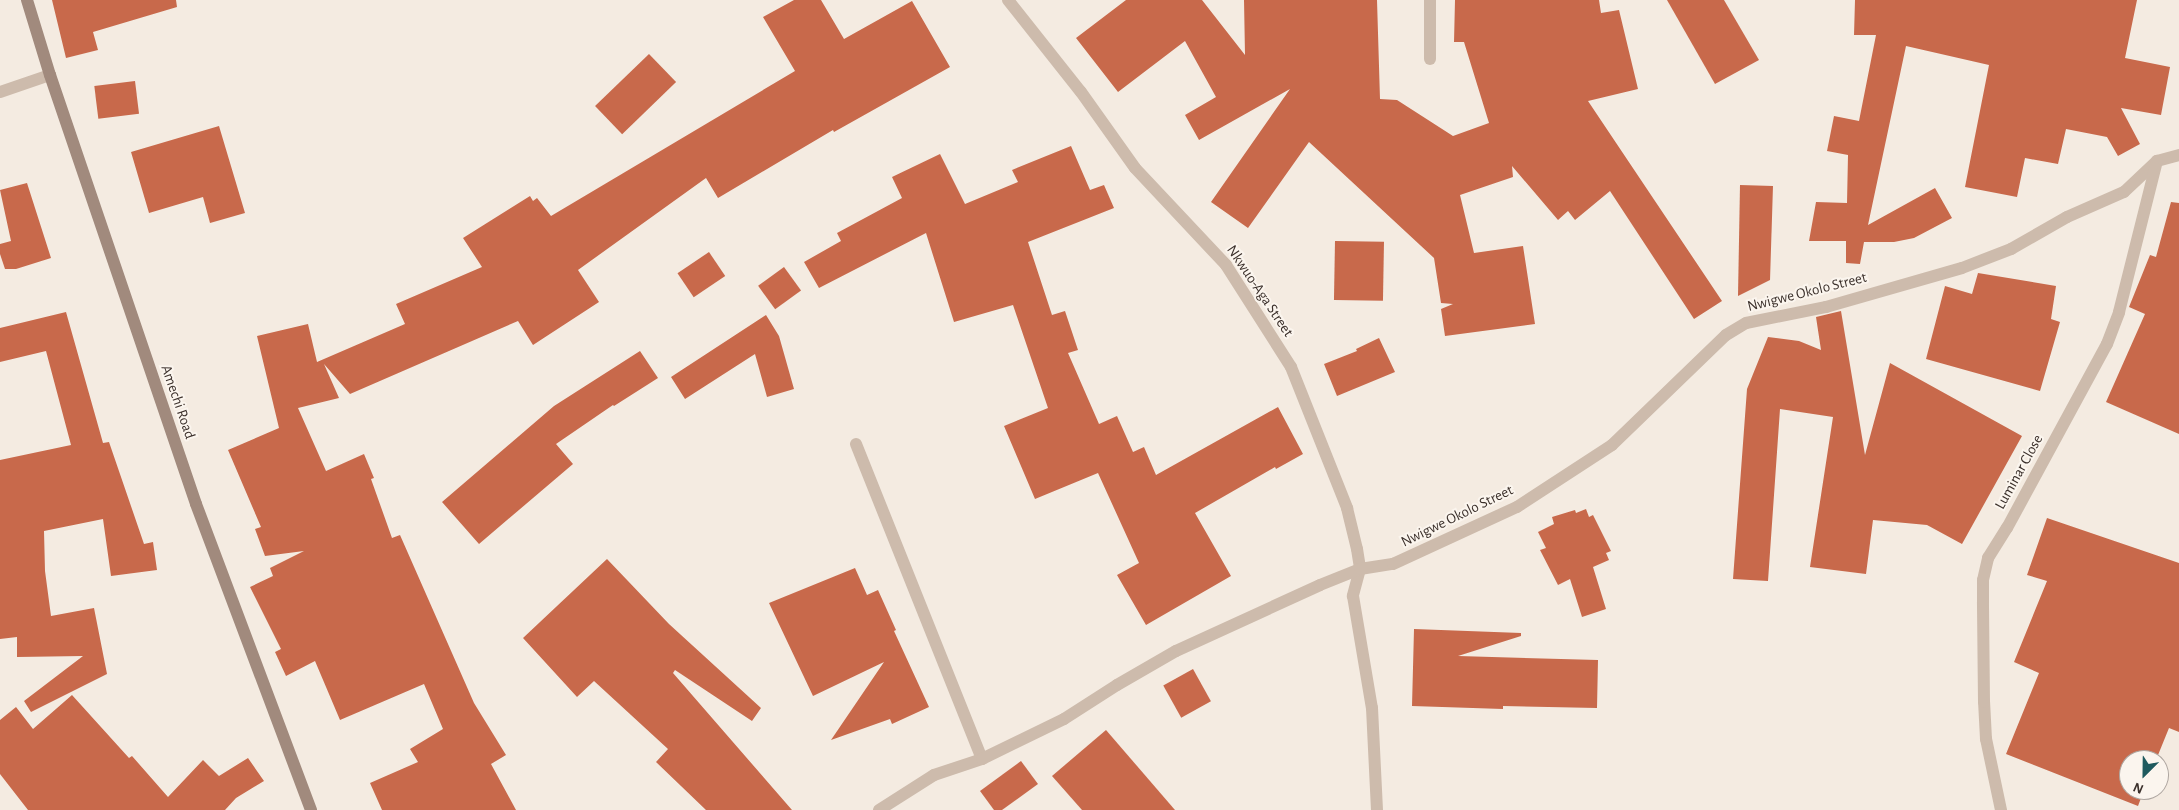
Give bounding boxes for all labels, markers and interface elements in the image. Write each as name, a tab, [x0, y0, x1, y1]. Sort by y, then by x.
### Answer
street label: Nkwuo-Aga Street	[1223, 242, 1297, 340]
street label: Nwigwe Okolo Street	[1745, 268, 1869, 316]
street label: Amechi Road	[157, 363, 199, 441]
street label: Luminar Close	[1991, 432, 2047, 512]
street label: Nwigwe Okolo Street	[1398, 481, 1516, 551]
north arrow	[2119, 750, 2169, 800]
text: N	[2131, 780, 2146, 796]

